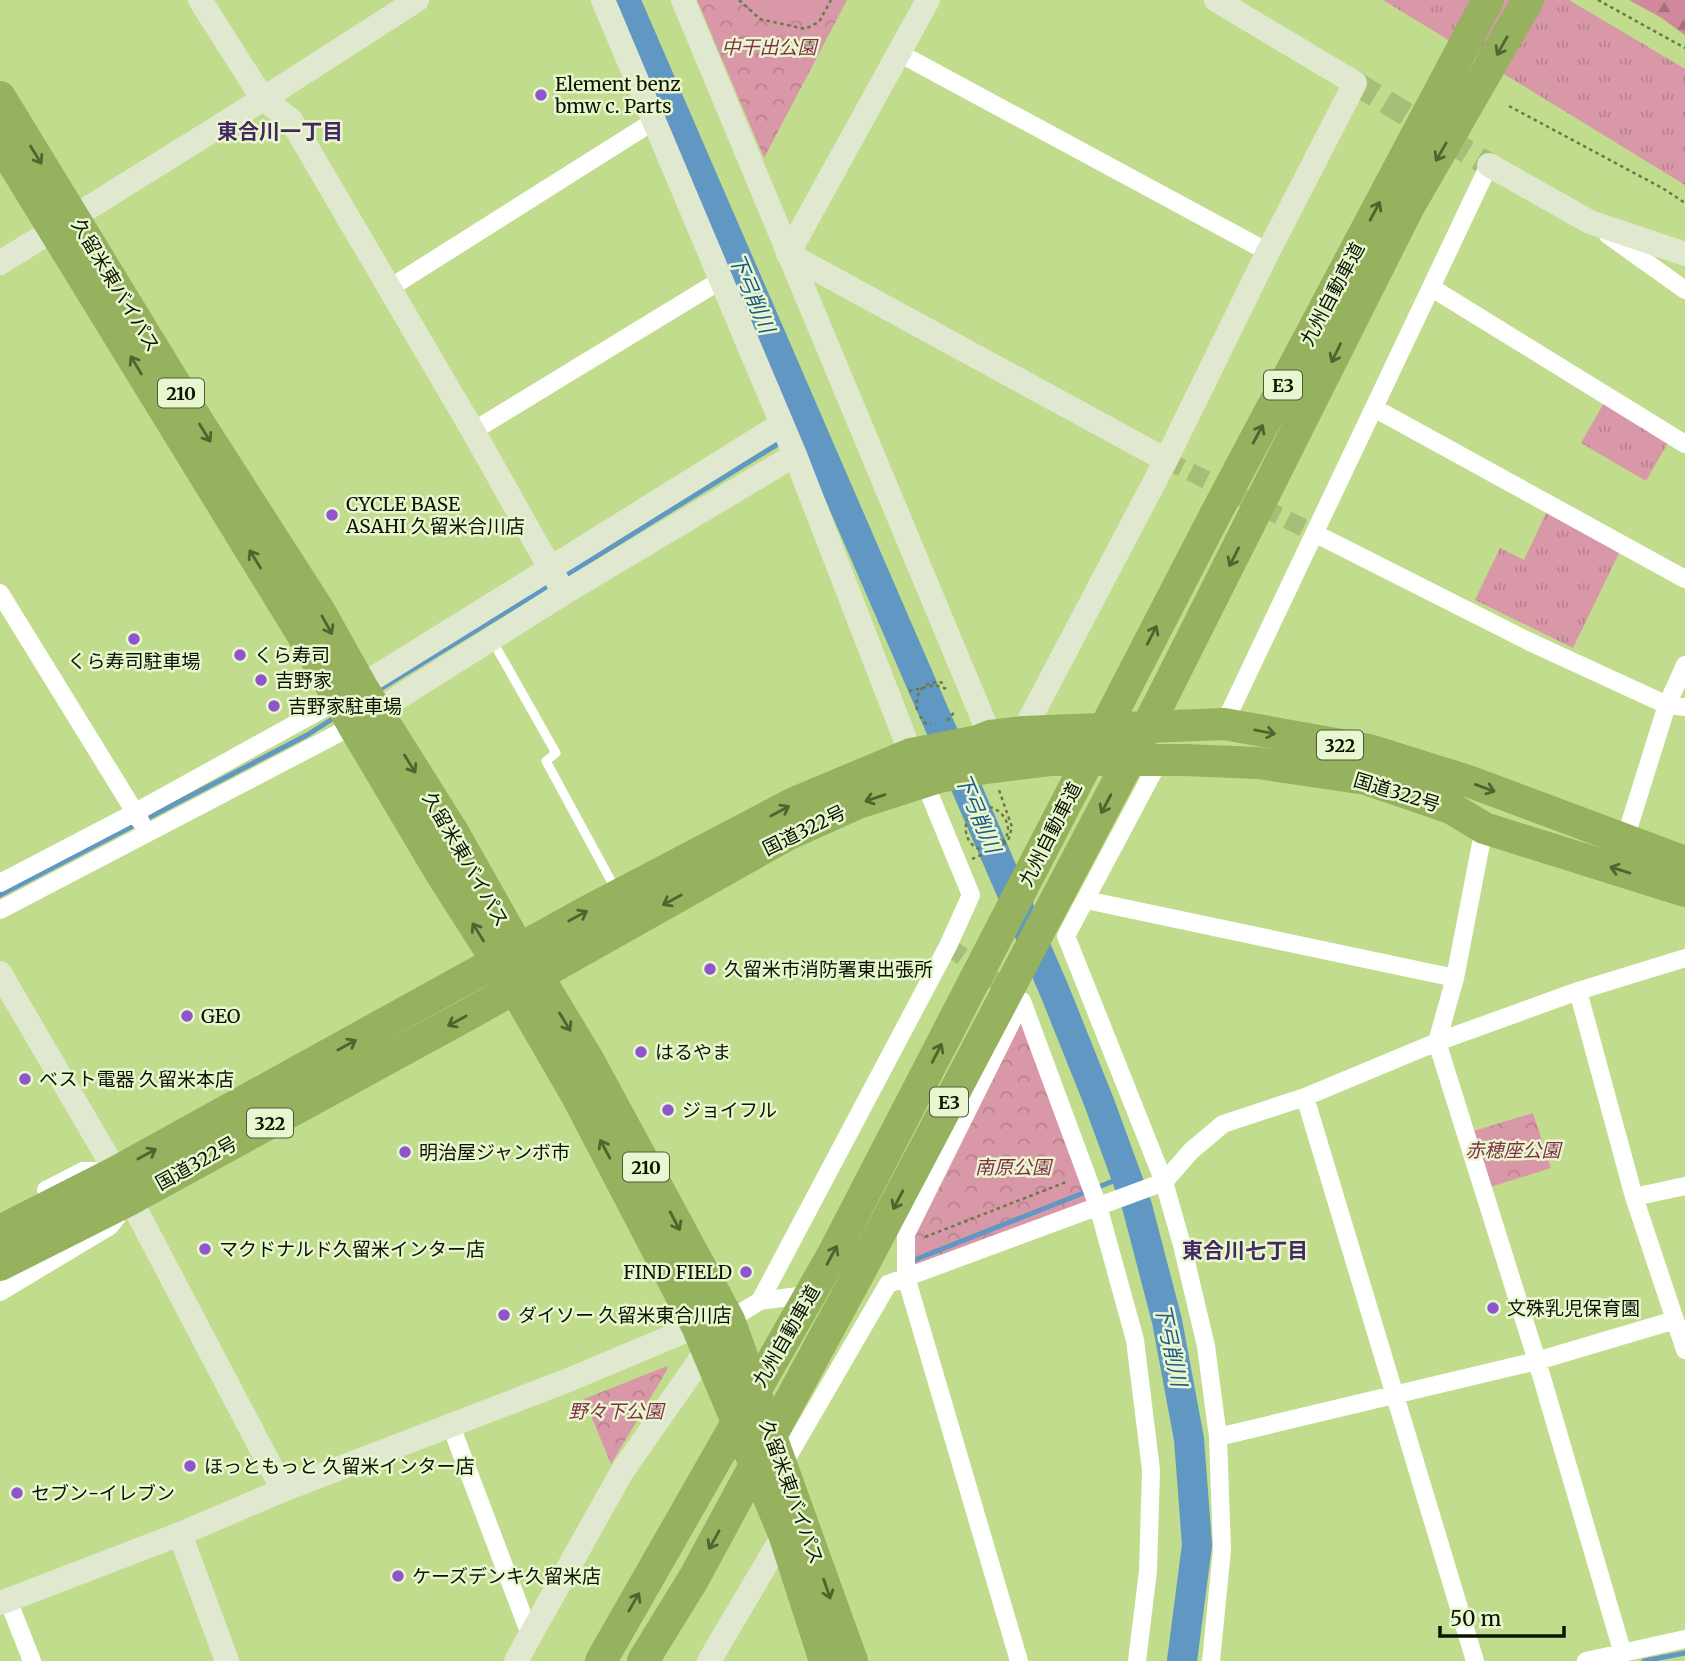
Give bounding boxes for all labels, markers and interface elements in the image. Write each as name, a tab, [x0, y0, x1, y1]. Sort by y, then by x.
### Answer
park label: 中干出公園	[721, 35, 819, 59]
one-way arrow	[1495, 36, 1509, 56]
place label: Element benz bmw c. Parts	[554, 72, 681, 118]
marker: Element benz bmw c. Parts	[533, 87, 549, 103]
district label: 東合川一丁目	[217, 118, 343, 145]
one-way arrow	[1434, 141, 1448, 161]
one-way arrow	[30, 144, 44, 164]
one-way arrow	[1369, 201, 1383, 222]
street label: 久留米東バイパス	[67, 214, 165, 356]
street label: 九州自動車道	[1295, 238, 1369, 350]
water label: 下弓削川	[723, 249, 782, 339]
one-way arrow	[1328, 342, 1342, 363]
one-way arrow	[128, 355, 142, 375]
road number: E3	[1264, 370, 1302, 400]
road number: 210	[158, 379, 204, 408]
one-way arrow	[199, 422, 213, 442]
one-way arrow	[1251, 424, 1265, 444]
place label: CYCLE BASE ASAHI 久留米合川店	[345, 492, 525, 538]
marker: CYCLE BASE ASAHI 久留米合川店	[324, 507, 340, 523]
one-way arrow	[1227, 546, 1241, 567]
one-way arrow	[248, 549, 262, 569]
one-way arrow	[321, 614, 334, 635]
one-way arrow	[1146, 625, 1160, 646]
marker: くら寿司駐車場	[126, 631, 142, 647]
place label: くら寿司	[254, 643, 330, 667]
marker: くら寿司	[232, 647, 248, 663]
place label: くら寿司駐車場	[67, 649, 201, 673]
place label: 吉野家	[275, 668, 332, 692]
marker: 吉野家	[253, 672, 269, 688]
place label: 吉野家駐車場	[288, 694, 402, 718]
marker: 吉野家駐車場	[266, 698, 282, 714]
one-way arrow	[1253, 726, 1275, 739]
road number: 322	[1317, 730, 1363, 760]
one-way arrow	[404, 753, 418, 773]
street label: 国道322号	[1351, 767, 1443, 817]
water label: 下弓削川	[949, 769, 1008, 859]
street label: 九州自動車道	[1013, 778, 1087, 890]
one-way arrow	[1473, 782, 1495, 795]
street label: 久留米東バイパス	[418, 787, 514, 931]
one-way arrow	[864, 793, 886, 805]
one-way arrow	[1099, 793, 1113, 814]
street label: 国道322号	[759, 800, 849, 860]
one-way arrow	[769, 803, 790, 817]
one-way arrow	[1609, 863, 1631, 876]
one-way arrow	[662, 893, 682, 907]
one-way arrow	[568, 909, 588, 923]
one-way arrow	[471, 922, 485, 942]
place label: 久留米市消防署東出張所	[724, 957, 933, 981]
marker: 久留米市消防署東出張所	[702, 961, 718, 977]
place label: GEO	[201, 1004, 241, 1028]
marker: GEO	[179, 1008, 195, 1024]
one-way arrow	[559, 1011, 573, 1031]
one-way arrow	[447, 1014, 467, 1028]
one-way arrow	[336, 1038, 357, 1051]
place label: はるやま	[655, 1040, 731, 1064]
one-way arrow	[931, 1043, 944, 1064]
marker: はるやま	[633, 1044, 649, 1060]
place label: ベスト電器 久留米本店	[39, 1067, 234, 1091]
marker: ベスト電器 久留米本店	[17, 1071, 33, 1087]
road number: E3	[930, 1087, 968, 1116]
place label: ジョイフル	[682, 1098, 777, 1122]
marker: ジョイフル	[660, 1102, 676, 1118]
road number: 322	[247, 1108, 293, 1138]
street label: 国道322号	[151, 1131, 241, 1195]
park label: 赤穂座公園	[1465, 1138, 1563, 1162]
place label: 明治屋ジャンボ市	[419, 1140, 570, 1164]
one-way arrow	[597, 1140, 611, 1160]
marker: 明治屋ジャンボ市	[397, 1144, 413, 1160]
one-way arrow	[137, 1147, 157, 1161]
road number: 210	[623, 1152, 669, 1182]
park label: 南原公園	[975, 1155, 1054, 1179]
one-way arrow	[890, 1189, 904, 1210]
one-way arrow	[668, 1210, 682, 1230]
place label: マクドナルド久留米インター店	[219, 1237, 485, 1261]
district label: 東合川七丁目	[1182, 1237, 1308, 1264]
marker: マクドナルド久留米インター店	[197, 1241, 213, 1257]
one-way arrow	[826, 1245, 840, 1266]
place label: FIND FIELD	[623, 1260, 732, 1284]
marker: FIND FIELD	[738, 1264, 754, 1280]
street label: 九州自動車道	[747, 1281, 825, 1391]
place label: 文殊乳児保育園	[1507, 1296, 1640, 1320]
marker: 文殊乳児保育園	[1485, 1300, 1501, 1316]
water label: 下弓削川	[1149, 1301, 1193, 1391]
place label: ダイソー 久留米東合川店	[518, 1303, 732, 1327]
marker: ダイソー 久留米東合川店	[496, 1307, 512, 1323]
park label: 野々下公園	[568, 1399, 666, 1423]
street label: 久留米東バイパス	[755, 1417, 829, 1567]
place label: ほっともっと 久留米インター店	[204, 1454, 475, 1478]
marker: ほっともっと 久留米インター店	[182, 1458, 198, 1474]
place label: セブン-イレブン	[31, 1481, 175, 1505]
marker: セブン-イレブン	[9, 1485, 25, 1501]
one-way arrow	[707, 1529, 721, 1550]
place label: ケーズデンキ久留米店	[412, 1564, 601, 1588]
marker: ケーズデンキ久留米店	[390, 1568, 406, 1584]
one-way arrow	[822, 1577, 834, 1599]
one-way arrow	[627, 1592, 641, 1612]
scale bar	[1440, 1594, 1564, 1638]
text: 50 m	[1450, 1605, 1501, 1632]

